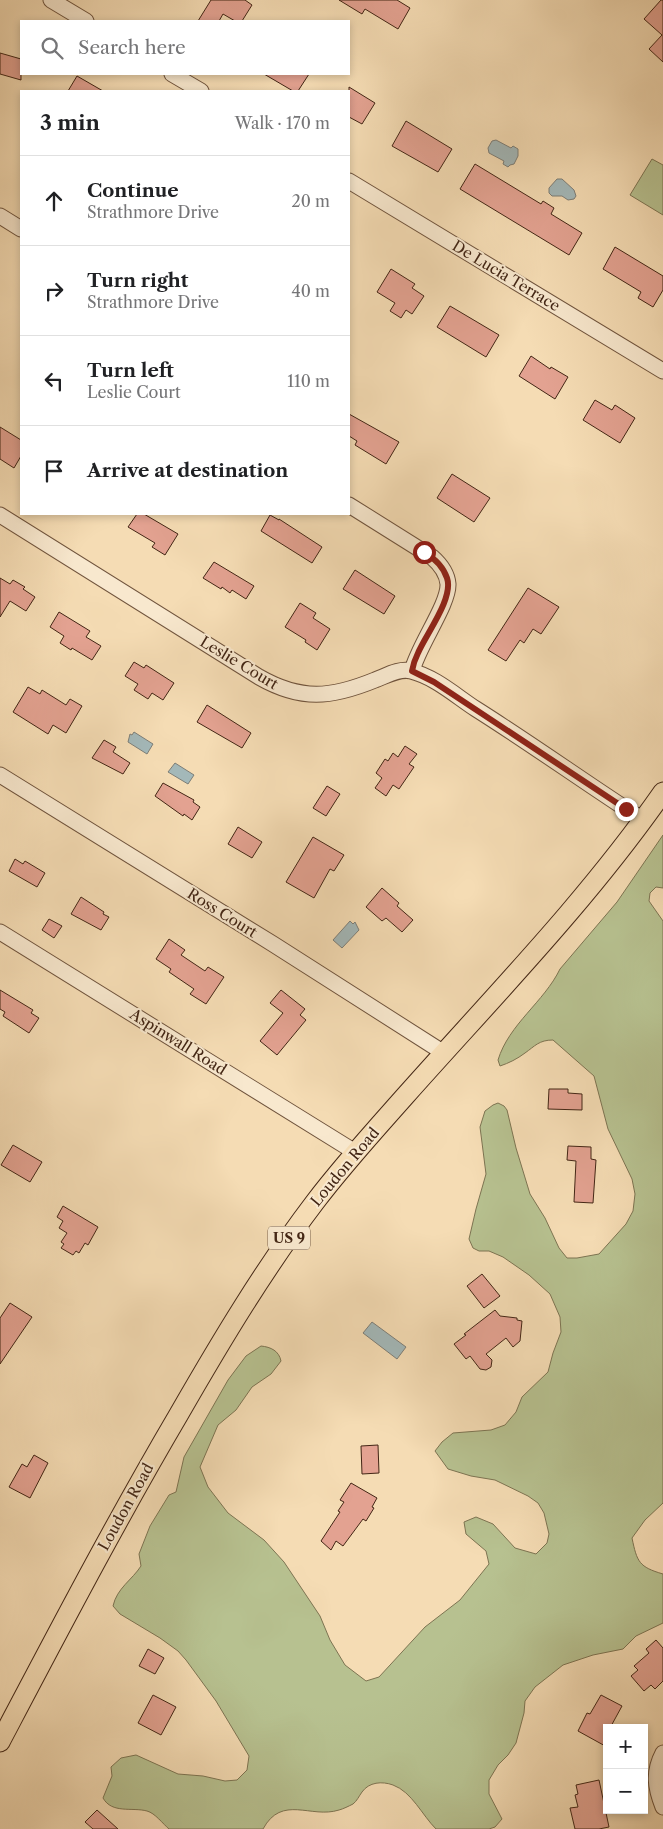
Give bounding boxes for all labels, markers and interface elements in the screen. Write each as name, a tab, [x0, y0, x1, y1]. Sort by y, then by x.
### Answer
search box	[20, 20, 350, 75]
icon: search	[38, 34, 66, 62]
text: Search here	[78, 36, 186, 59]
text: 3 min	[40, 110, 100, 135]
text: Walk · 170 m	[235, 113, 330, 133]
text: Continue	[87, 179, 179, 202]
icon: ahead	[40, 187, 68, 215]
text: 20 m	[291, 191, 330, 211]
text: Strathmore Drive	[87, 202, 219, 222]
street label: De Lucia Terrace	[449, 236, 564, 315]
text: Turn right	[87, 269, 188, 292]
icon: right	[40, 277, 68, 305]
text: 40 m	[291, 281, 330, 301]
text: Strathmore Drive	[87, 292, 219, 312]
text: Turn left	[87, 359, 174, 382]
icon: left	[40, 367, 68, 395]
text: 110 m	[287, 371, 330, 391]
text: Leslie Court	[87, 382, 181, 402]
icon: arrive	[40, 457, 68, 485]
text: Arrive at destination	[87, 459, 288, 482]
route start	[413, 541, 436, 564]
street label: Leslie Court	[197, 632, 282, 694]
route end	[615, 798, 638, 821]
street label: Ross Court	[184, 884, 261, 942]
street label: Aspinwall Road	[126, 1004, 230, 1079]
street label: Loudon Road	[306, 1123, 383, 1210]
road number: US 9	[268, 1226, 310, 1250]
street label: Loudon Road	[94, 1460, 157, 1554]
map controls	[603, 1724, 648, 1814]
button: +	[603, 1724, 648, 1769]
button: −	[603, 1769, 648, 1814]

